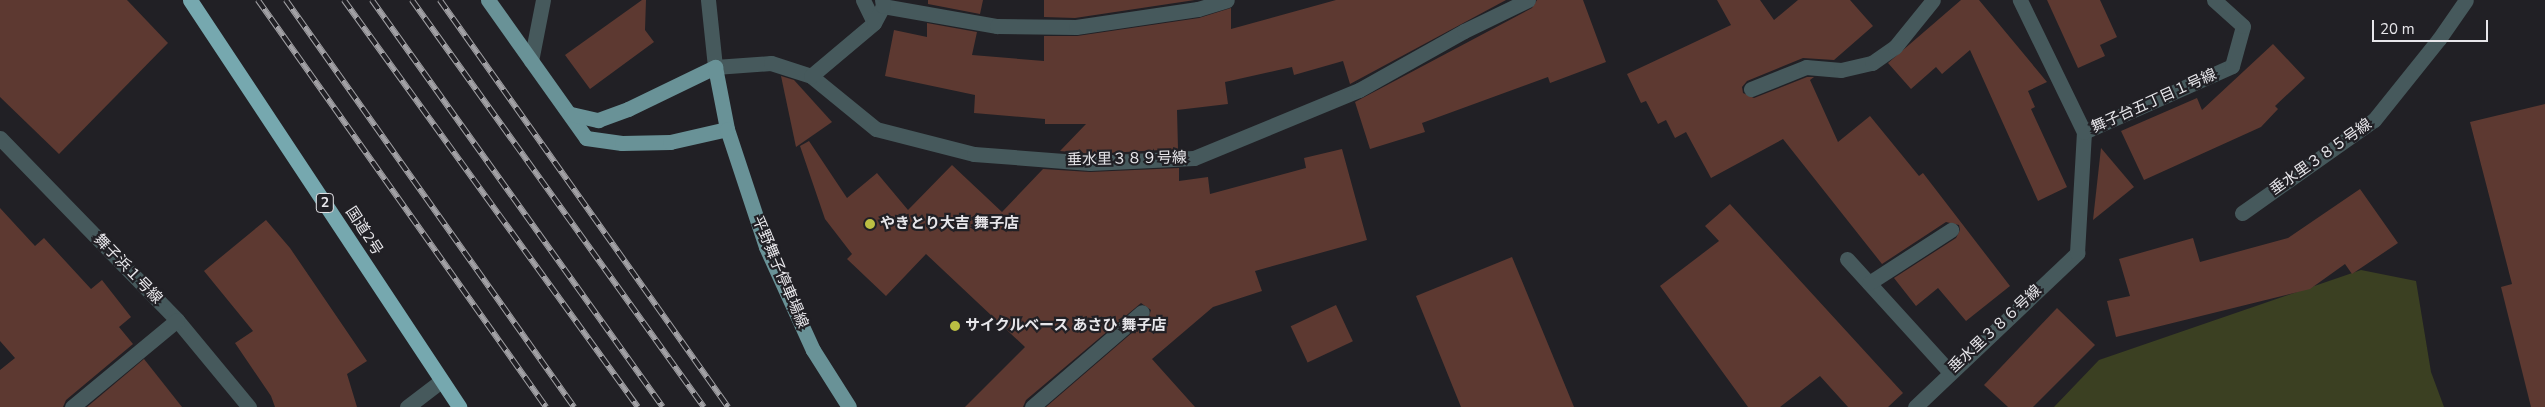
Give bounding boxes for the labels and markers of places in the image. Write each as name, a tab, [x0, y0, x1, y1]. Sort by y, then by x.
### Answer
place label: やきとり大吉 舞子店	[880, 215, 1019, 233]
marker: やきとり大吉 舞子店	[864, 218, 876, 230]
place label: サイクルベース あさひ 舞子店	[965, 317, 1168, 335]
marker: サイクルベース あさひ 舞子店	[949, 320, 961, 332]

